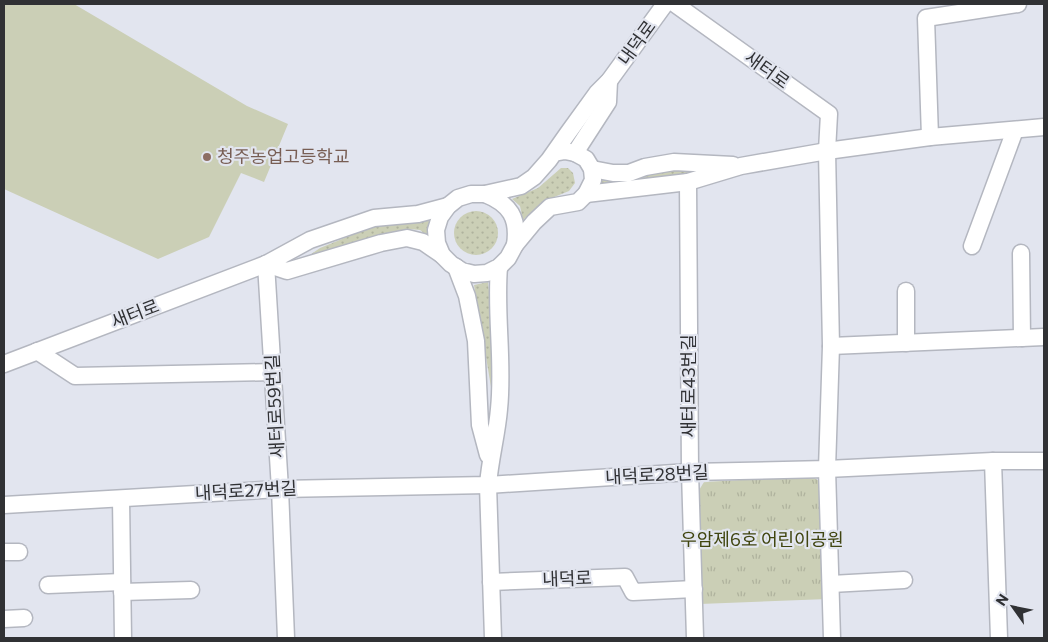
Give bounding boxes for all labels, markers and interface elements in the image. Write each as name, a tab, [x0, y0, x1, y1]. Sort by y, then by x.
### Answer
street label: 내덕로	[613, 16, 660, 69]
street label: 새터로	[741, 46, 794, 93]
place label: 청주농업고등학교	[217, 145, 349, 167]
marker: 청주농업고등학교	[201, 151, 213, 163]
street label: 새터로	[108, 294, 162, 332]
street label: 새터로43번길	[677, 334, 699, 438]
street label: 새터로59번길	[260, 354, 288, 459]
street label: 내덕로28번길	[605, 460, 709, 488]
street label: 내덕로27번길	[194, 476, 298, 504]
park label: 우암제6호 어린이공원	[680, 528, 844, 550]
street label: 내덕로	[542, 566, 592, 590]
north arrow	[988, 582, 1038, 632]
text: N	[992, 591, 1012, 609]

